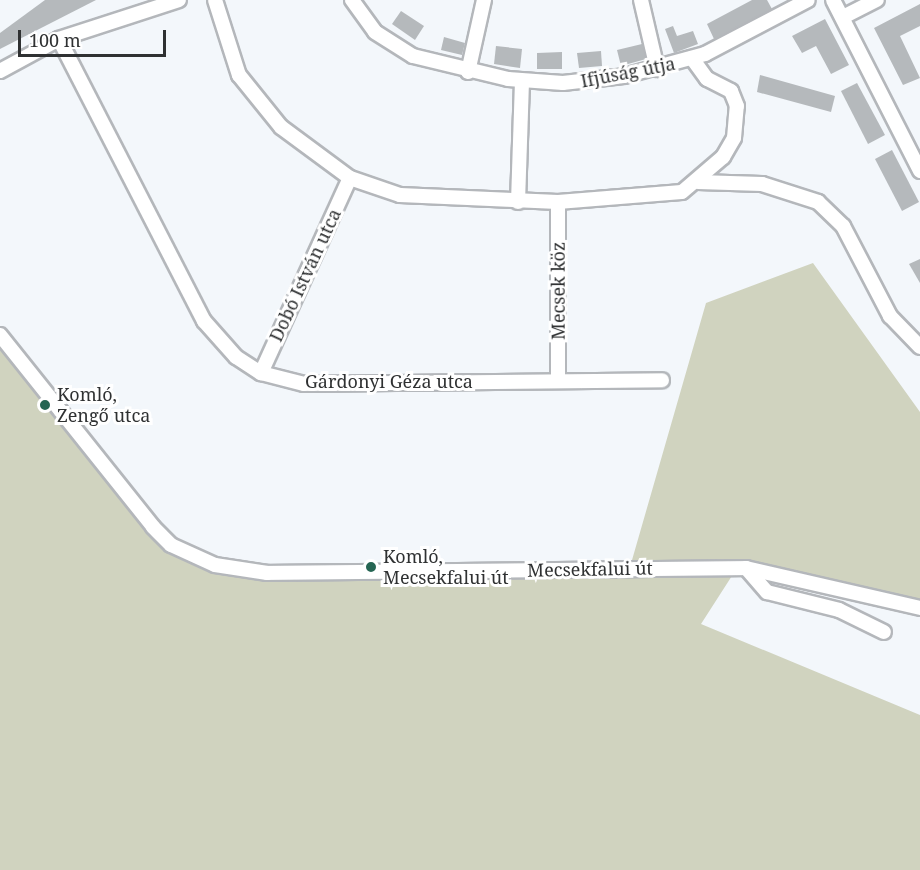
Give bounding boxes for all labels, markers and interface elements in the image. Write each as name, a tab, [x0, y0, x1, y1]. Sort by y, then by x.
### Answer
scale bar	[21, 18, 170, 56]
text: 100 m	[29, 28, 81, 52]
street label: Ifjúság útja	[579, 52, 677, 92]
street label: Dobó István utca	[265, 205, 345, 345]
street label: Mecsek köz	[547, 242, 569, 340]
street label: Gárdonyi Géza utca	[305, 370, 473, 392]
place label: Komló, Zengő utca	[57, 384, 150, 426]
marker: Komló, Zengő utca	[38, 398, 52, 412]
place label: Komló, Mecsekfalui út	[383, 546, 509, 588]
street label: Mecsekfalui út	[527, 557, 653, 581]
marker: Komló, Mecsekfalui út	[364, 560, 378, 574]

